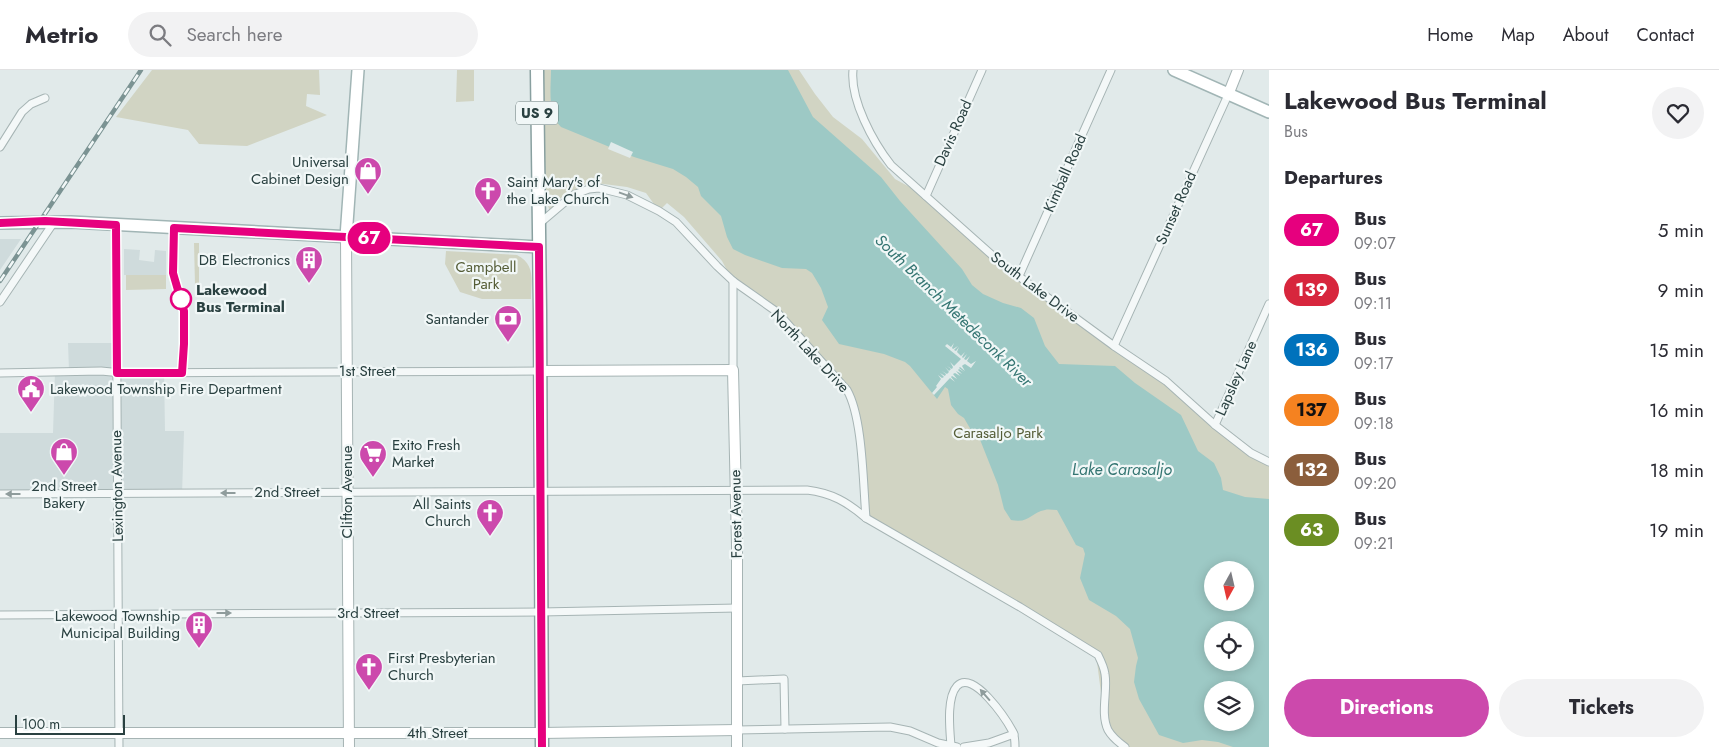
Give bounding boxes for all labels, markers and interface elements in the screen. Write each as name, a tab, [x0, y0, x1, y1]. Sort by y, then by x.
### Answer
search box	[128, 12, 478, 57]
text: Metrio	[25, 17, 98, 52]
icon: search	[146, 21, 174, 49]
text: Search here	[186, 21, 283, 48]
text: Home	[1427, 22, 1473, 48]
text: Map	[1501, 22, 1535, 48]
text: About	[1563, 22, 1608, 48]
text: Contact	[1636, 22, 1694, 48]
text: Lakewood Bus Terminal	[1284, 83, 1547, 118]
button: heart	[1652, 87, 1704, 139]
street label: Davis Road	[929, 96, 977, 170]
road number: US 9	[516, 102, 558, 124]
text: Bus	[1284, 120, 1308, 143]
street label: Kimball Road	[1038, 130, 1092, 216]
place label: Universal Cabinet Design	[251, 151, 349, 190]
shop icon: Universal Cabinet Design	[353, 156, 383, 195]
text: Departures	[1284, 164, 1383, 191]
street label: Sunset Road	[1150, 168, 1202, 248]
place label: Saint Mary's of the Lake Church	[507, 171, 609, 210]
church icon: Saint Mary's of the Lake Church	[473, 176, 503, 215]
one-way arrow	[619, 191, 634, 199]
text: Bus	[1354, 205, 1386, 232]
text: 67	[1300, 217, 1323, 243]
text: 5 min	[1658, 217, 1704, 244]
line badge: 67	[346, 222, 392, 254]
text: 67	[358, 225, 380, 251]
water label: South Branch Metedeconk River	[870, 229, 1039, 393]
text: 09:07	[1354, 232, 1396, 255]
building icon: DB Electronics	[294, 245, 324, 284]
street label: South Lake Drive	[986, 246, 1084, 328]
place label: DB Electronics	[199, 249, 290, 271]
park label: Campbell Park	[456, 256, 516, 295]
text: Bus	[1354, 265, 1386, 292]
text: 139	[1295, 277, 1328, 303]
text: 9 min	[1658, 277, 1704, 304]
place label: Lakewood Bus Terminal	[196, 279, 285, 318]
marker: Lakewood Bus Terminal	[170, 288, 192, 310]
text: 09:11	[1354, 292, 1392, 315]
bank icon: Santander	[493, 304, 523, 343]
street label: North Lake Drive	[766, 304, 855, 398]
place label: Santander	[426, 308, 490, 330]
text: Bus	[1354, 325, 1386, 352]
street label: Lapsley Lane	[1210, 337, 1262, 419]
text: 136	[1295, 337, 1328, 363]
text: 15 min	[1649, 337, 1704, 364]
text: 09:17	[1354, 352, 1393, 375]
street label: 1st Street	[339, 360, 396, 382]
public building icon: Lakewood Township Fire Department	[16, 374, 46, 413]
place label: Lakewood Township Fire Department	[50, 378, 282, 400]
text: Bus	[1354, 385, 1386, 412]
text: 137	[1296, 397, 1327, 423]
text: 16 min	[1649, 397, 1704, 424]
text: 09:18	[1354, 412, 1394, 435]
park label: Carasaljo Park	[953, 422, 1043, 444]
street label: Lexington Avenue	[105, 430, 129, 542]
place label: Exito Fresh Market	[392, 434, 461, 473]
shop icon: 2nd Street Bakery	[49, 437, 79, 476]
supermarket icon: Exito Fresh Market	[358, 439, 388, 478]
street label: Clifton Avenue	[336, 445, 358, 538]
text: Bus	[1354, 445, 1386, 472]
text: 132	[1295, 457, 1328, 483]
text: 18 min	[1650, 457, 1704, 484]
water label: Lake Carasaljo	[1072, 458, 1172, 481]
street label: Forest Avenue	[724, 469, 748, 559]
text: 09:20	[1354, 472, 1396, 495]
place label: 2nd Street Bakery	[31, 475, 97, 514]
street label: 2nd Street	[254, 481, 320, 503]
one-way arrow	[219, 489, 235, 497]
one-way arrow	[4, 490, 20, 498]
place label: All Saints Church	[413, 493, 471, 532]
church icon: All Saints Church	[475, 498, 505, 537]
text: Bus	[1354, 505, 1386, 532]
text: 63	[1300, 517, 1323, 543]
text: 19 min	[1649, 517, 1704, 544]
text: 09:21	[1354, 532, 1394, 555]
north arrow	[1204, 561, 1254, 611]
map controls	[1204, 561, 1254, 731]
street label: 3rd Street	[337, 602, 399, 624]
place label: Lakewood Township Municipal Building	[55, 605, 180, 644]
one-way arrow	[216, 609, 232, 617]
building icon: Lakewood Township Municipal Building	[184, 610, 214, 649]
button: locate	[1204, 621, 1254, 671]
place label: First Presbyterian Church	[388, 647, 496, 686]
church icon: First Presbyterian Church	[354, 652, 384, 691]
button: Directions	[1284, 679, 1489, 737]
button: Tickets	[1499, 679, 1704, 737]
button: layers	[1204, 681, 1254, 731]
one-way arrow	[980, 689, 991, 702]
scale bar	[15, 712, 125, 735]
text: 100 m	[22, 714, 60, 734]
street label: 4th Street	[407, 722, 468, 744]

